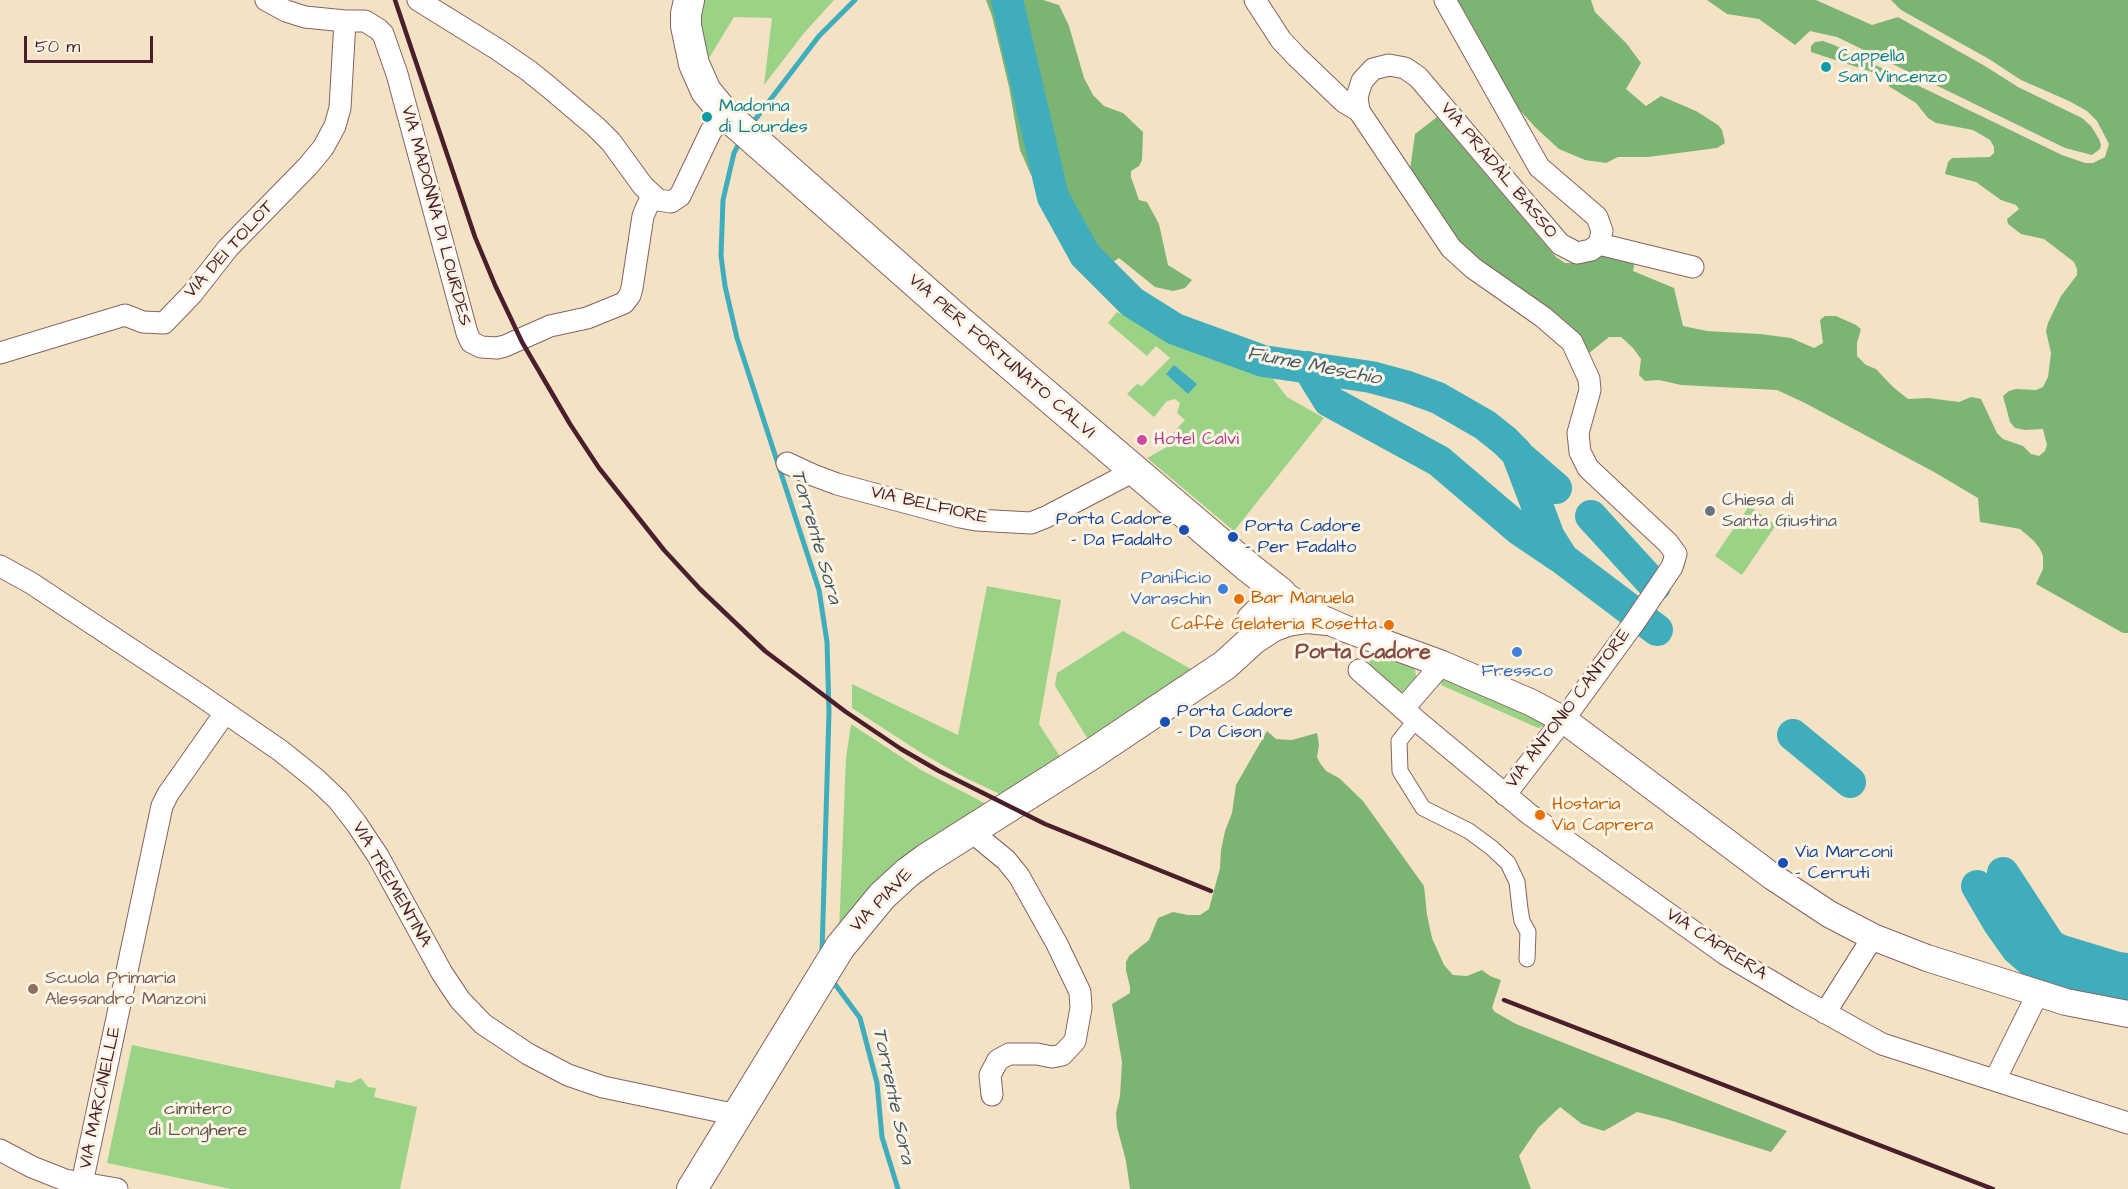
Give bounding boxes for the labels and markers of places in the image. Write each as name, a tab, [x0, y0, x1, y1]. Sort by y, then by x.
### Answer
place label: Cappella San Vincenzo	[1838, 46, 1947, 88]
marker: Cappella San Vincenzo	[1819, 60, 1833, 74]
place label: Madonna di Lourdes	[719, 96, 808, 138]
marker: Madonna di Lourdes	[700, 110, 714, 124]
place label: Hotel Calvi	[1154, 429, 1239, 451]
marker: Hotel Calvi	[1135, 433, 1149, 447]
place label: Chiesa di Santa Giustina	[1722, 490, 1837, 532]
marker: Chiesa di Santa Giustina	[1703, 504, 1717, 518]
place label: Porta Cadore - Da Fadalto	[1056, 509, 1172, 552]
place label: Porta Cadore - Per Fadalto	[1245, 516, 1361, 558]
marker: Porta Cadore - Da Fadalto	[1177, 523, 1191, 537]
marker: Porta Cadore - Per Fadalto	[1226, 530, 1240, 544]
place label: Panificio Varaschin	[1130, 568, 1211, 610]
marker: Panificio Varaschin	[1216, 582, 1230, 596]
place label: Bar Manuela	[1251, 588, 1354, 610]
marker: Bar Manuela	[1232, 592, 1246, 606]
place label: Caffè Gelateria Rosetta	[1171, 614, 1377, 636]
marker: Caffè Gelateria Rosetta	[1382, 618, 1396, 632]
marker: Fressco	[1510, 645, 1524, 659]
place label: Fressco	[1481, 661, 1553, 683]
place label: Porta Cadore - Da Cison	[1177, 701, 1293, 744]
marker: Porta Cadore - Da Cison	[1158, 715, 1172, 729]
place label: Hostaria Via Caprera	[1552, 794, 1653, 836]
marker: Hostaria Via Caprera	[1533, 808, 1547, 822]
place label: Via Marconi - Cerruti	[1795, 842, 1893, 884]
marker: Via Marconi - Cerruti	[1776, 856, 1790, 870]
place label: Scuola Primaria Alessandro Manzoni	[45, 968, 206, 1010]
marker: Scuola Primaria Alessandro Manzoni	[26, 982, 40, 996]

